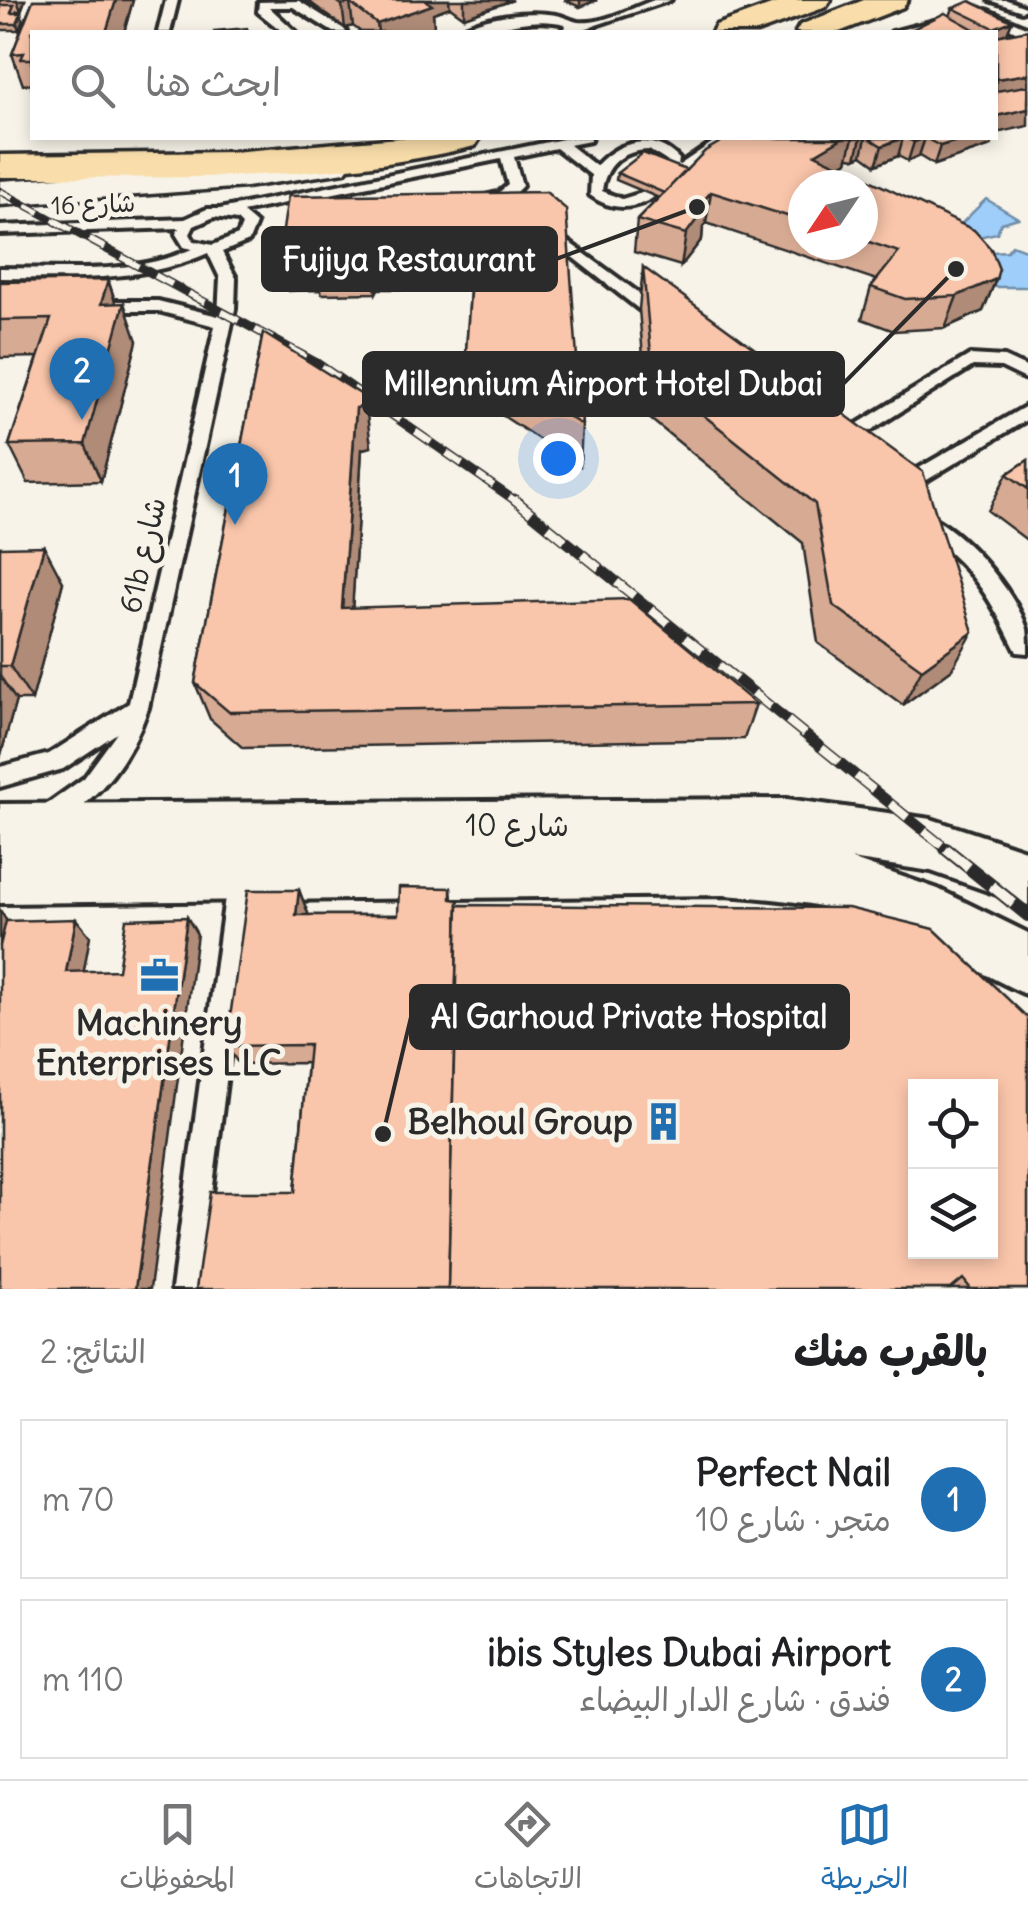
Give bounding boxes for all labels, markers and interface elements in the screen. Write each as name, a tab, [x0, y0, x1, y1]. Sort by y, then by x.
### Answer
search box	[30, 30, 998, 140]
icon: search	[65, 58, 120, 113]
text: ابحث هنا	[145, 59, 281, 106]
north arrow	[788, 170, 878, 260]
street label: شارع 16	[50, 187, 136, 223]
callout: Fujiya Restaurant	[263, 228, 556, 290]
text: Fujiya Restaurant	[282, 239, 536, 280]
pin: 2	[49, 338, 114, 420]
callout: Millennium Airport Hotel Dubai	[364, 353, 843, 415]
text: Millennium Airport Hotel Dubai	[383, 363, 823, 404]
your location	[533, 433, 584, 484]
pin: 1	[202, 442, 268, 525]
street label: 61b شارع	[110, 493, 177, 617]
street label: شارع 10	[465, 806, 569, 847]
office icon: Machinery Enterprises LLC	[138, 954, 180, 996]
callout: Al Garhoud Private Hospital	[411, 986, 848, 1048]
text: Al Garhoud Private Hospital	[431, 996, 827, 1037]
place label: Machinery Enterprises LLC	[36, 1000, 282, 1084]
map controls	[908, 1079, 998, 1259]
button: locate	[908, 1079, 998, 1169]
place label: Belhoul Group	[408, 1099, 633, 1143]
building icon: Belhoul Group	[642, 1100, 684, 1142]
button: layers	[908, 1169, 998, 1259]
text: بالقرب منك	[794, 1325, 988, 1377]
text: النتائج: 2	[40, 1331, 146, 1372]
text: Perfect Nail	[696, 1449, 891, 1496]
text: 70 m	[42, 1479, 114, 1520]
text: 1	[947, 1479, 960, 1520]
text: متجر · شارع 10	[695, 1499, 891, 1540]
text: ibis Styles Dubai Airport	[487, 1629, 891, 1676]
text: 110 m	[42, 1659, 124, 1700]
text: 2	[945, 1659, 962, 1700]
text: فندق · شارع الدار البيضاء	[579, 1679, 891, 1720]
tab: المحفوظات	[120, 1797, 235, 1903]
tab: الاتجاهات	[474, 1797, 582, 1903]
tab: الخريطة	[821, 1797, 908, 1903]

